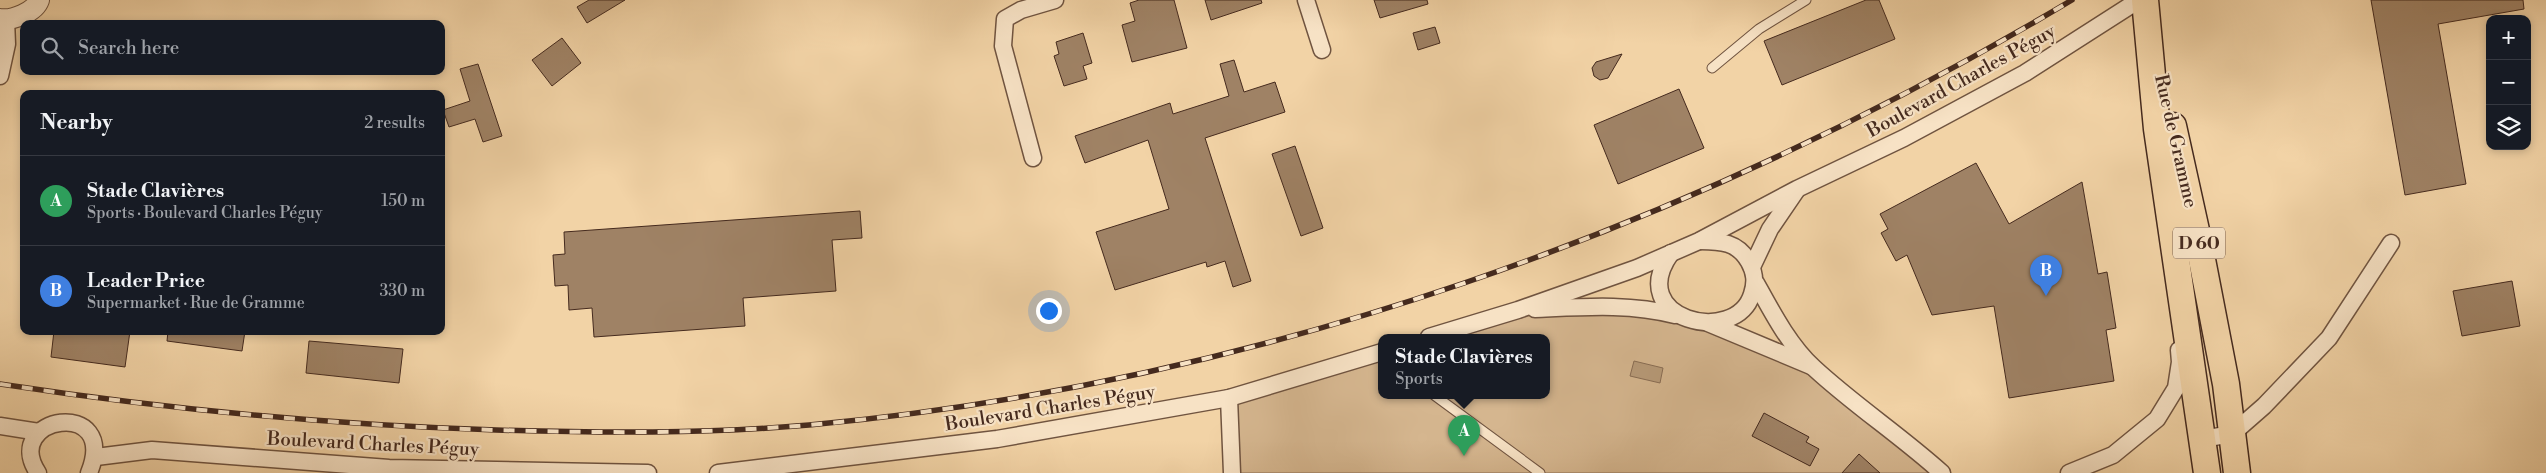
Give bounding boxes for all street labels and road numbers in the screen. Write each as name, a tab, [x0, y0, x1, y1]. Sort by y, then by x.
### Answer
street label: Boulevard Charles Péguy	[1861, 19, 2060, 143]
street label: Rue de Gramme	[2149, 72, 2203, 210]
road number: D 60	[2173, 228, 2225, 258]
street label: Boulevard Charles Péguy	[942, 379, 1158, 437]
street label: Boulevard Charles Péguy	[265, 426, 480, 462]

